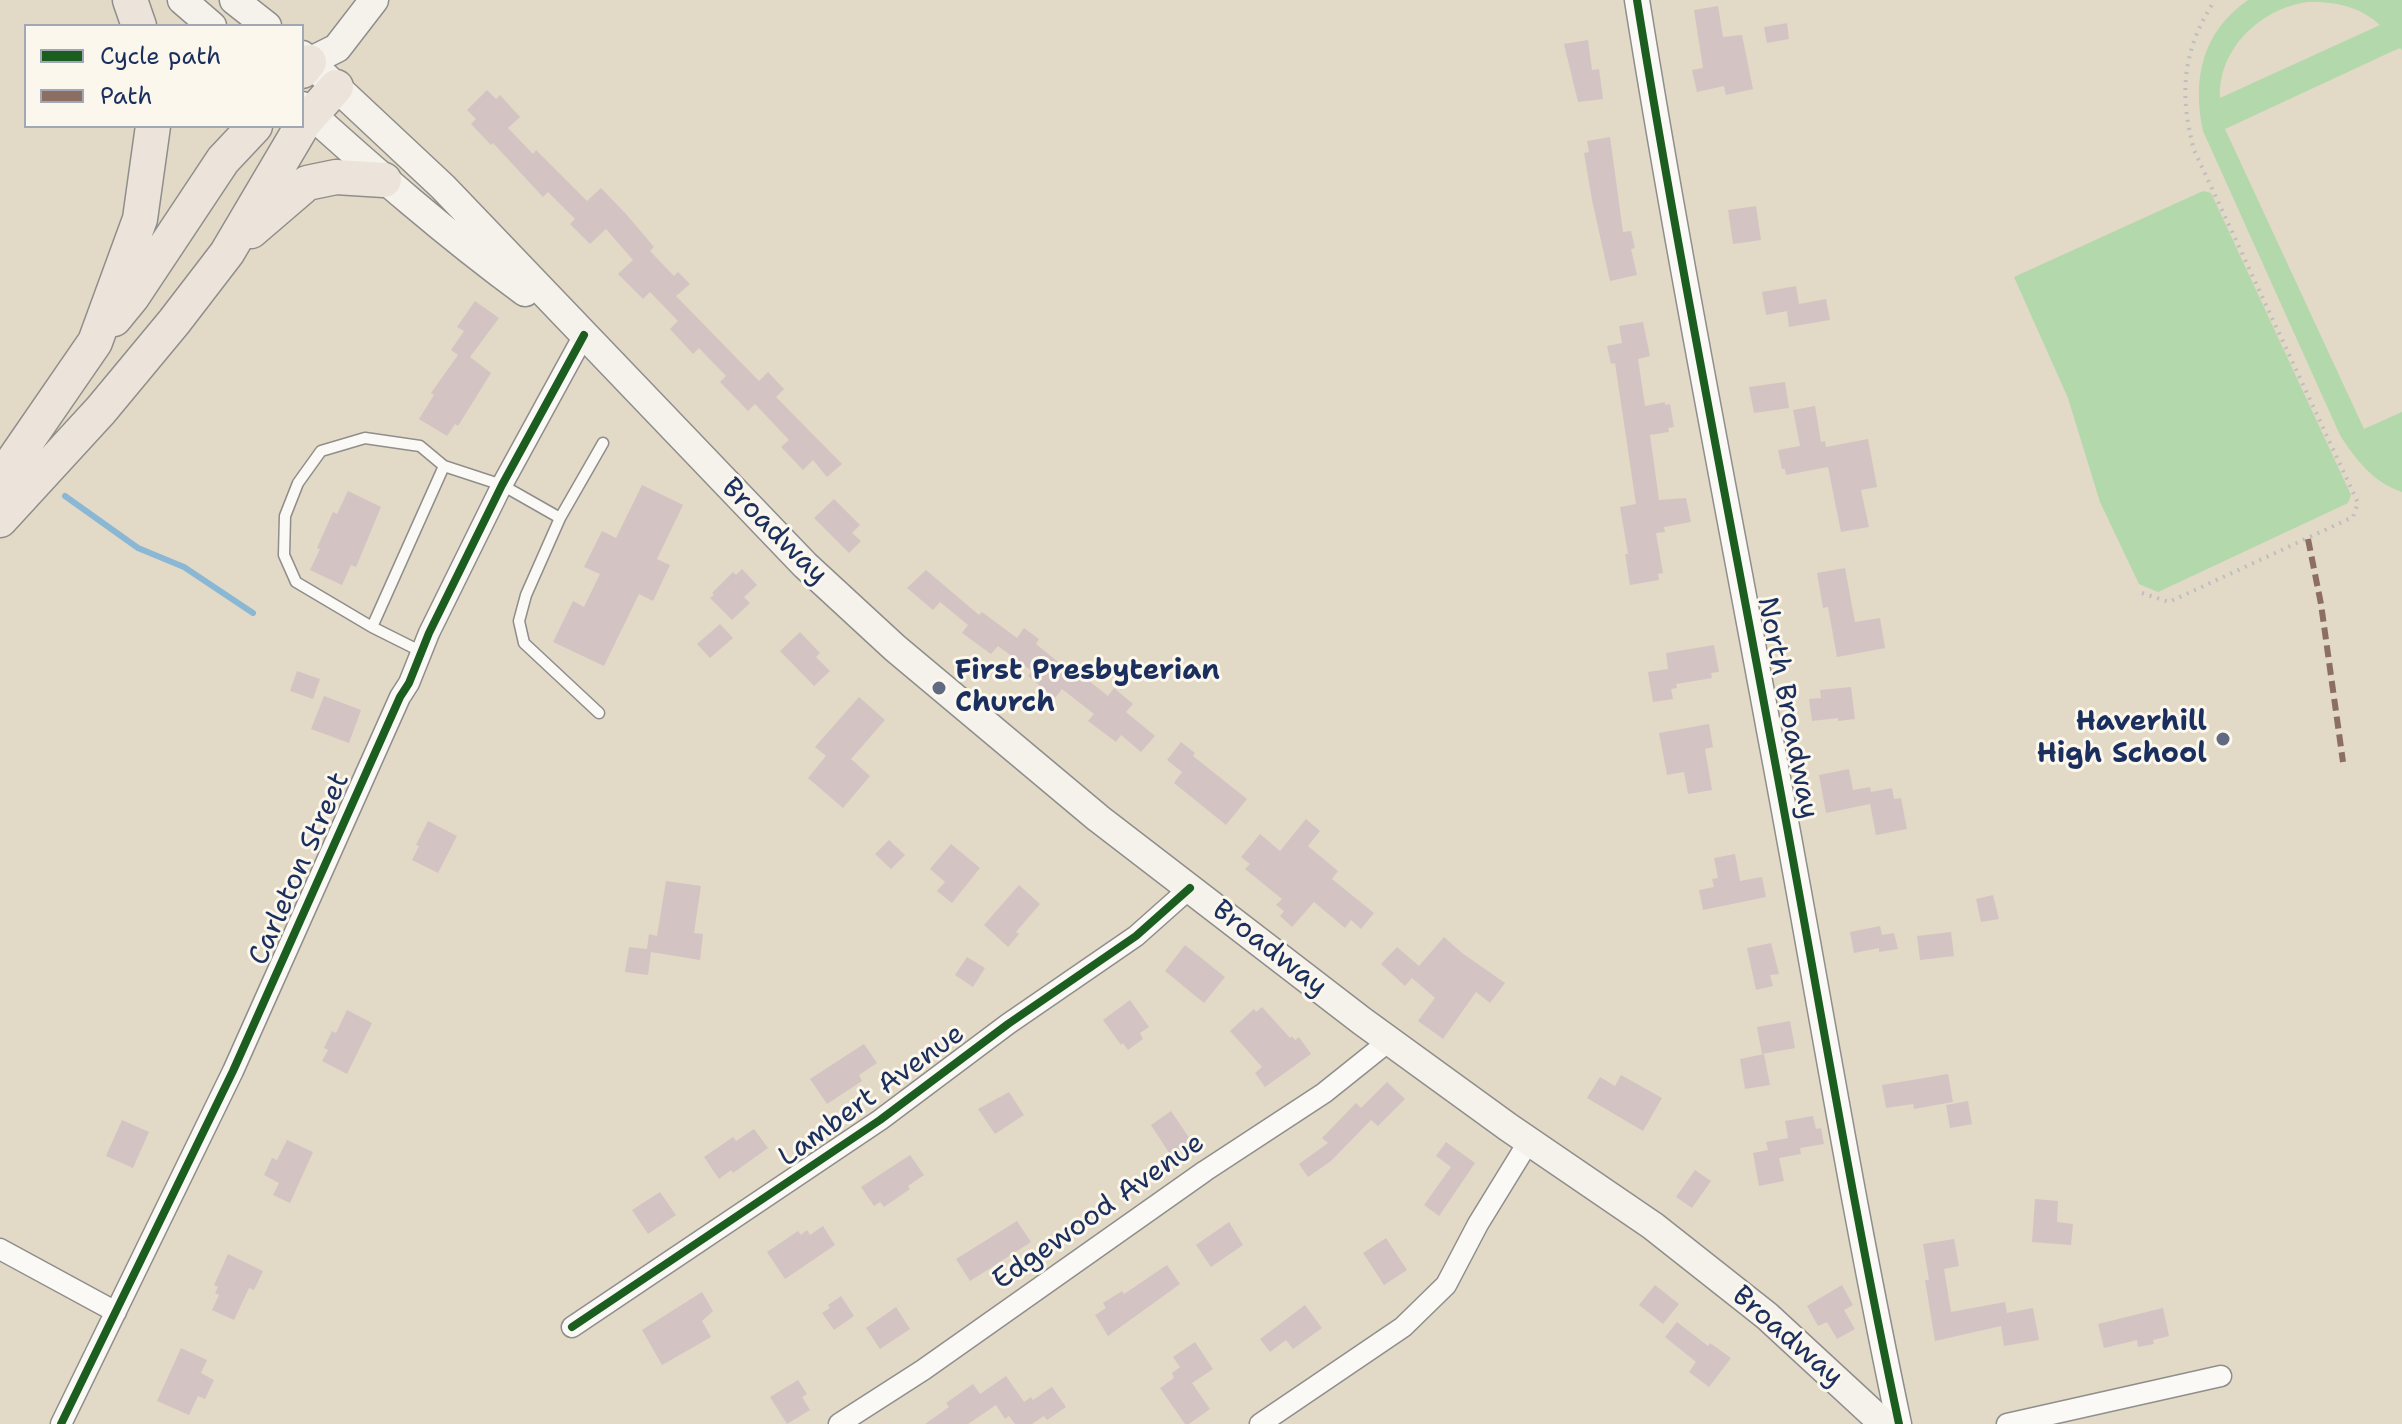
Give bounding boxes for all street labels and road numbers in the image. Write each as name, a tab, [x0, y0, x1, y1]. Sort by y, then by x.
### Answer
street label: Broadway	[714, 472, 834, 592]
street label: North Broadway	[1749, 594, 1825, 822]
street label: Carleton Street	[242, 767, 358, 971]
street label: Broadway	[1205, 894, 1333, 1004]
street label: Lambert Avenue	[773, 1017, 971, 1175]
street label: Edgewood Avenue	[987, 1126, 1211, 1298]
street label: Broadway	[1724, 1280, 1850, 1394]

